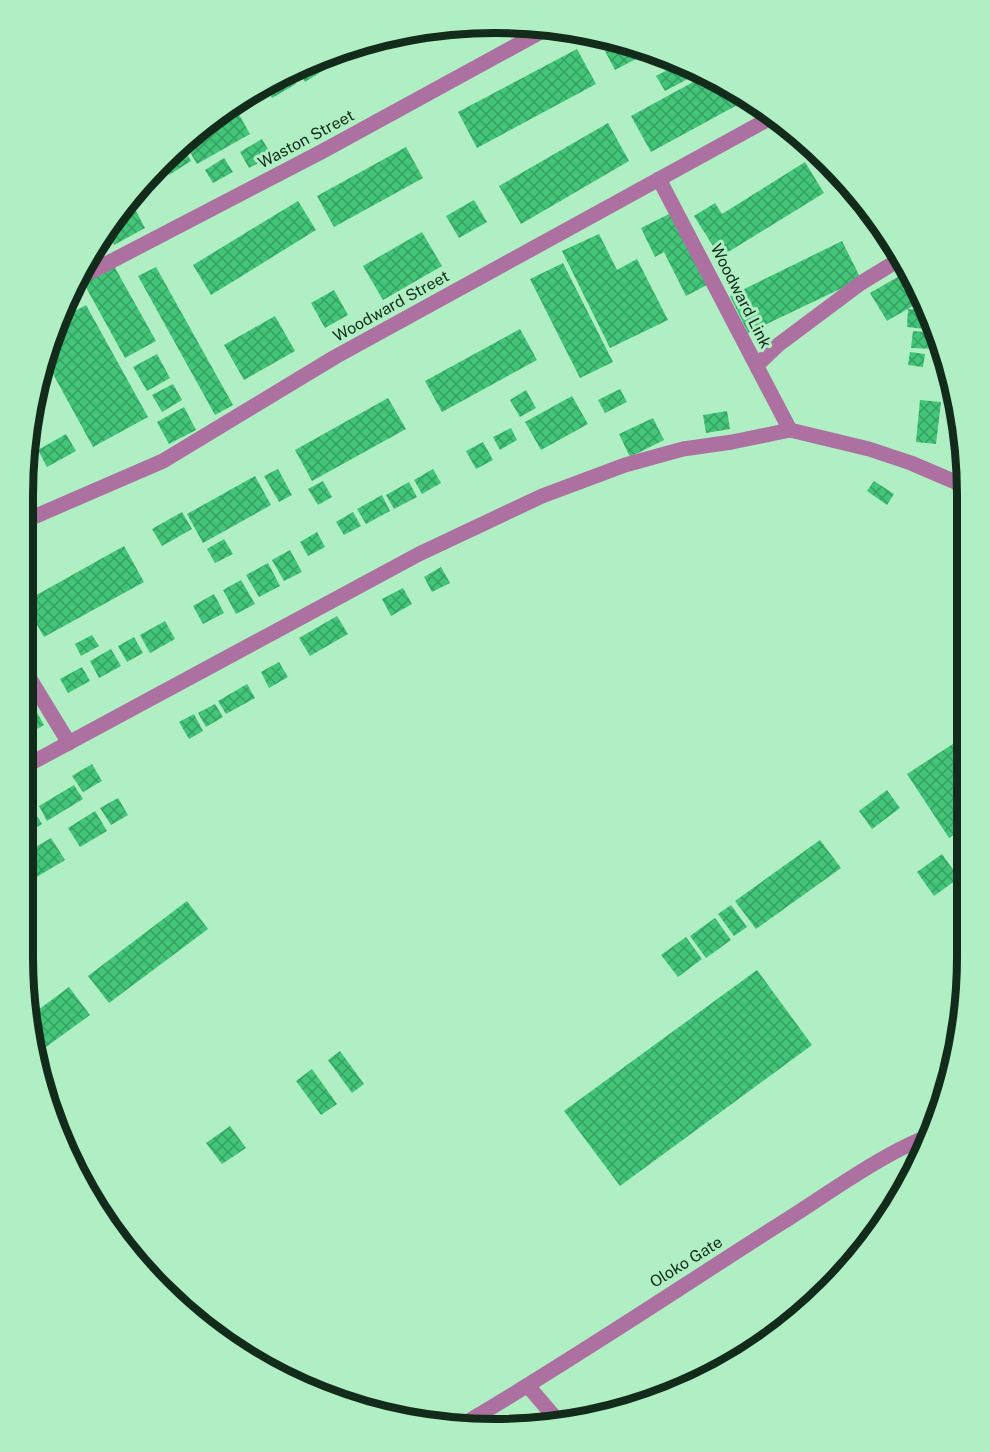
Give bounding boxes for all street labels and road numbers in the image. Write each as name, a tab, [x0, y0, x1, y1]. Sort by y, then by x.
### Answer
street label: Waston Street	[255, 106, 357, 172]
street label: Woodward Link	[707, 241, 775, 351]
street label: Woodward Street	[330, 266, 452, 346]
street label: Oloko Gate	[646, 1232, 726, 1292]

